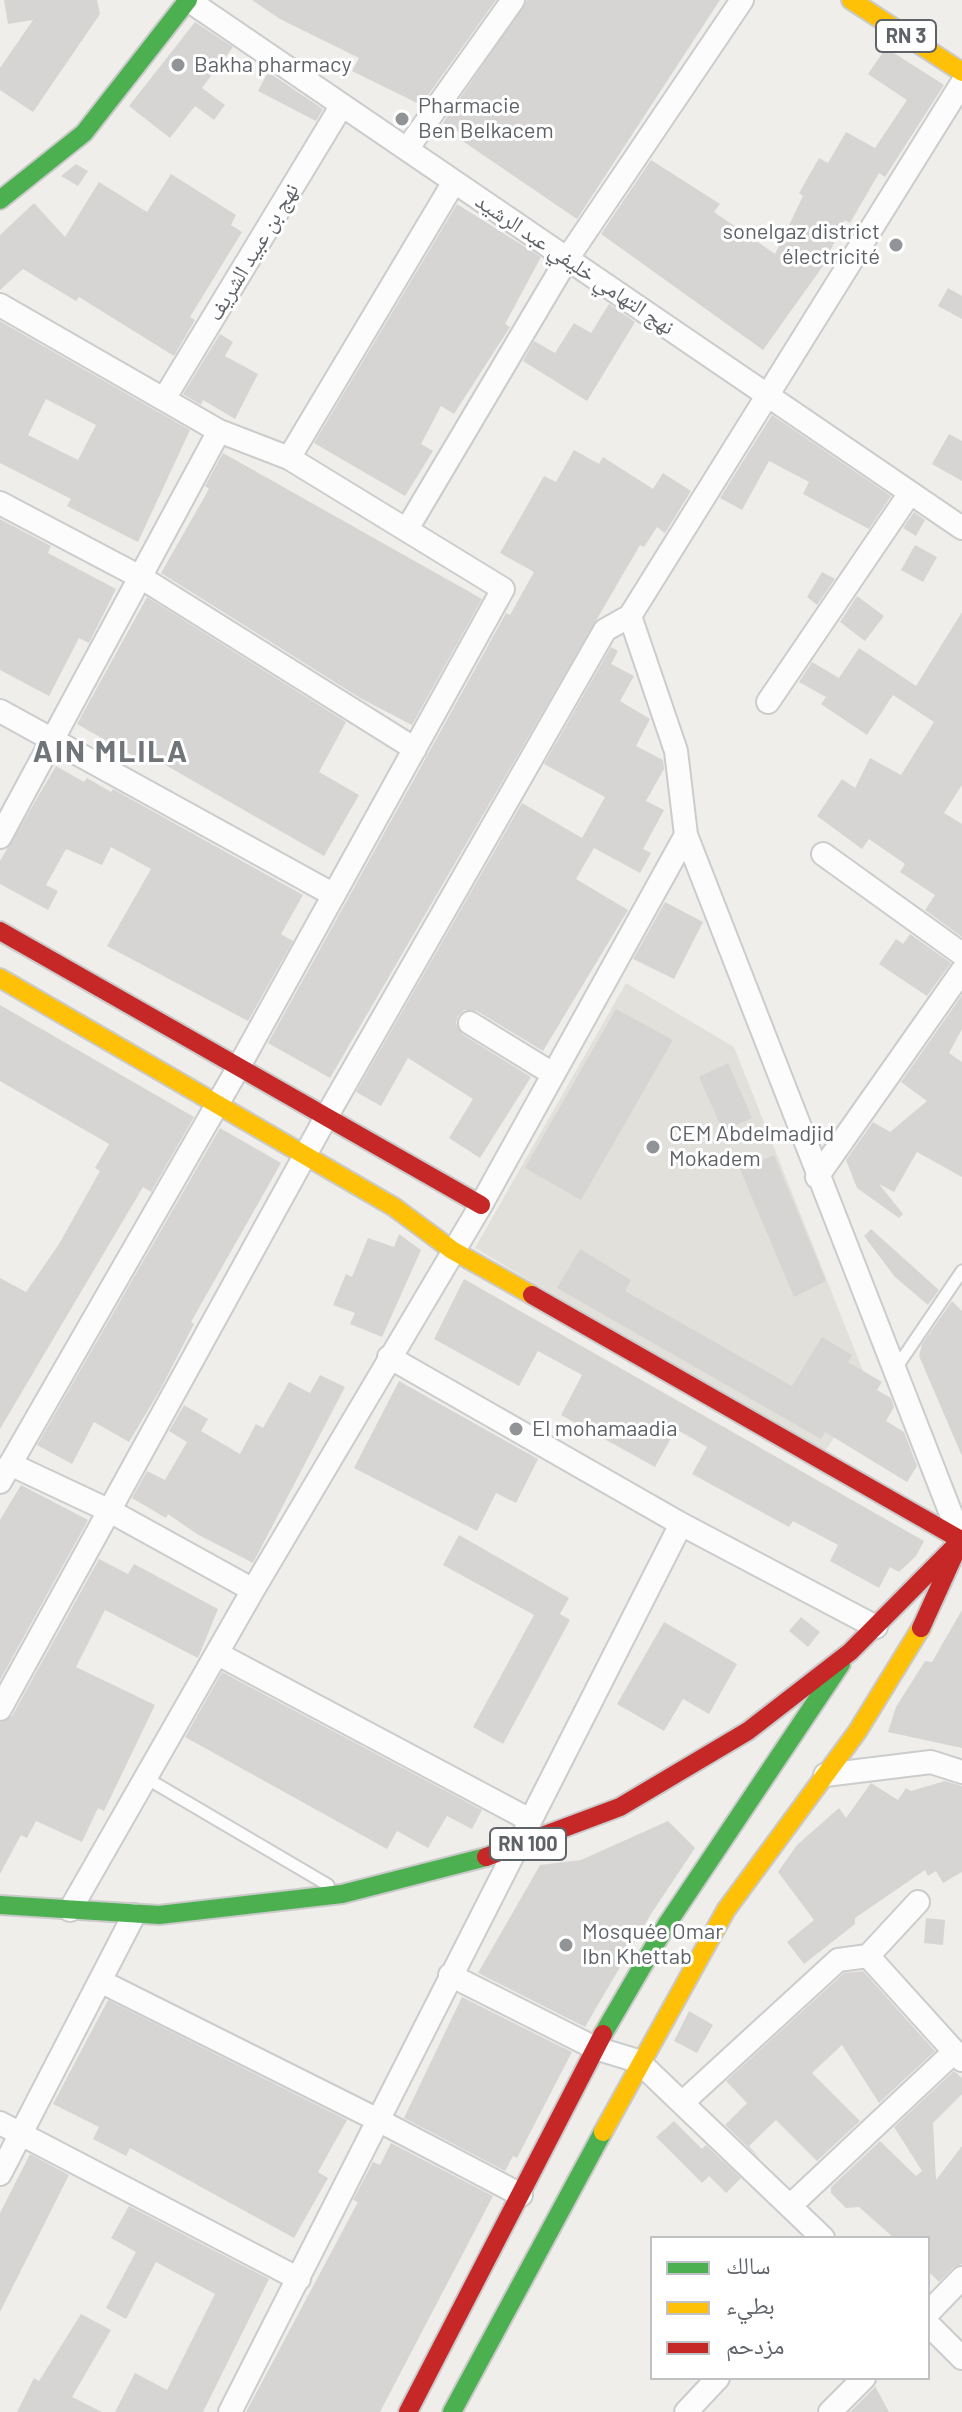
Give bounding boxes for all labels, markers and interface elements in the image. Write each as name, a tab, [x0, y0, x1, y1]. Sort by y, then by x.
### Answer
road number: RN 3	[876, 20, 936, 52]
place label: Bakha pharmacy	[194, 52, 352, 78]
marker: Bakha pharmacy	[169, 56, 187, 74]
place label: Pharmacie Ben Belkacem	[418, 93, 554, 144]
marker: Pharmacie Ben Belkacem	[393, 110, 411, 128]
street label: نهج بن عبيد الشريف	[202, 178, 304, 326]
street label: نهج التهامي خليفي عبد الرشيد	[471, 188, 679, 340]
place label: sonelgaz district électricité	[722, 219, 880, 270]
marker: sonelgaz district électricité	[887, 236, 905, 254]
district label: AIN MLILA	[33, 734, 189, 770]
place label: CEM Abdelmadjid Mokadem	[669, 1121, 834, 1172]
marker: CEM Abdelmadjid Mokadem	[644, 1138, 662, 1156]
place label: El mohamaadia	[532, 1416, 677, 1442]
marker: El mohamaadia	[507, 1420, 525, 1438]
road number: RN 100	[490, 1828, 566, 1860]
place label: Mosquée Omar Ibn Khettab	[582, 1919, 723, 1970]
marker: Mosquée Omar Ibn Khettab	[557, 1936, 575, 1954]
legend	[650, 2236, 930, 2380]
text: سالك	[726, 2250, 771, 2279]
text: بطيء	[726, 2290, 775, 2319]
text: مزدحم	[726, 2330, 785, 2359]

